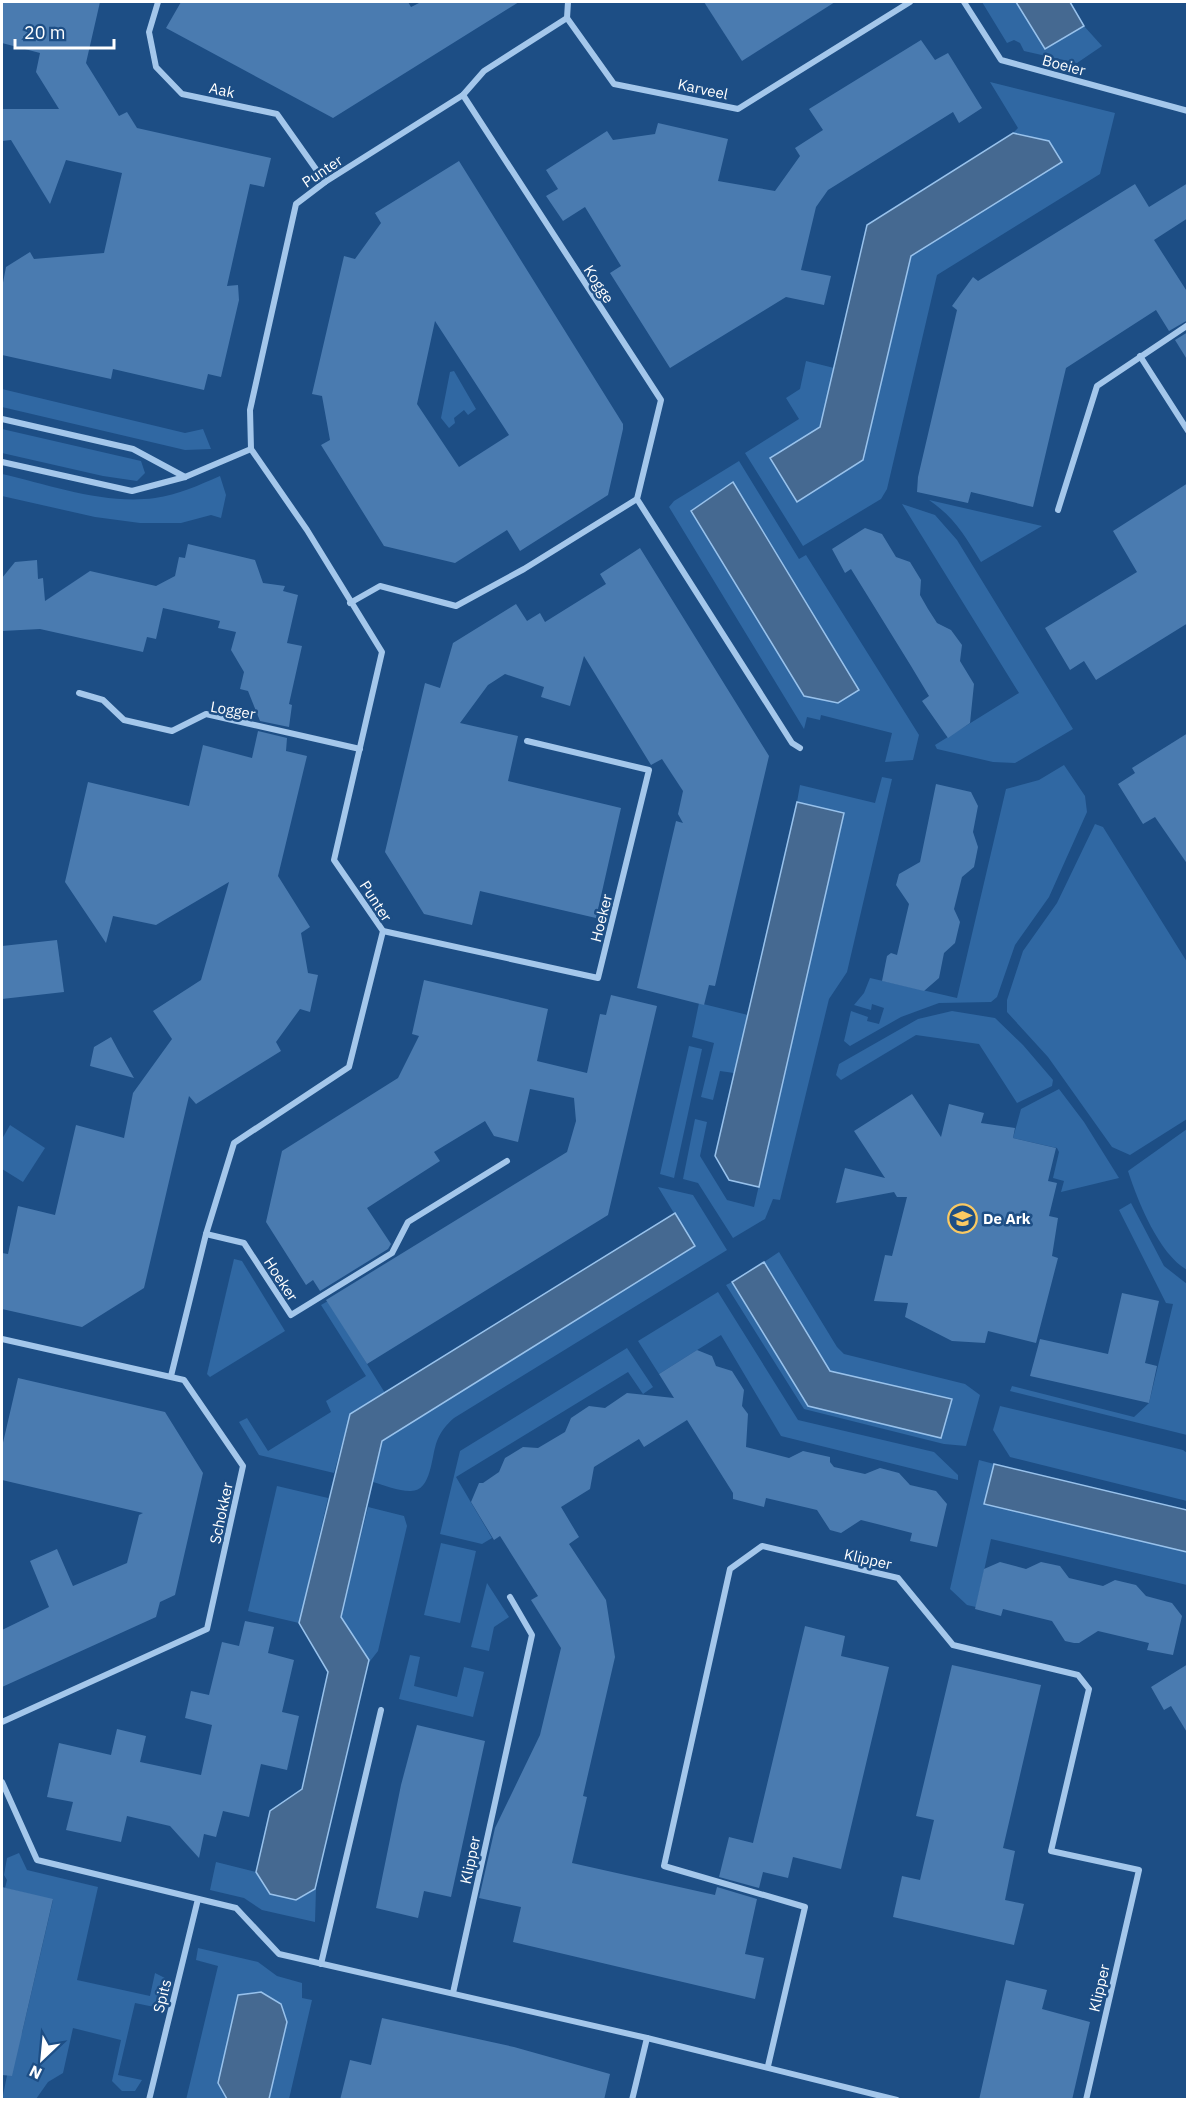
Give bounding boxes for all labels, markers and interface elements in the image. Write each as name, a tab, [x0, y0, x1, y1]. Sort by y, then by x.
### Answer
scale bar	[15, 12, 114, 50]
text: 20 m	[24, 21, 66, 44]
street label: Boeier	[1040, 50, 1088, 80]
street label: Karveel	[676, 74, 730, 104]
street label: Aak	[208, 78, 237, 102]
street label: Punter	[298, 150, 346, 191]
street label: Kogge	[580, 261, 618, 307]
street label: Logger	[209, 697, 257, 723]
street label: Punter	[356, 877, 397, 925]
street label: Hoeker	[586, 892, 616, 944]
school or university icon: De Ark	[946, 1202, 978, 1234]
place label: De Ark	[983, 1209, 1031, 1228]
street label: Hoeker	[260, 1253, 302, 1305]
street label: Schokker	[205, 1480, 237, 1546]
street label: Klipper	[842, 1544, 894, 1574]
street label: Klipper	[456, 1834, 484, 1886]
street label: Klipper	[1084, 1962, 1114, 2014]
street label: Spits	[149, 1977, 175, 2015]
north arrow	[12, 2029, 72, 2089]
text: N	[26, 2061, 45, 2084]

